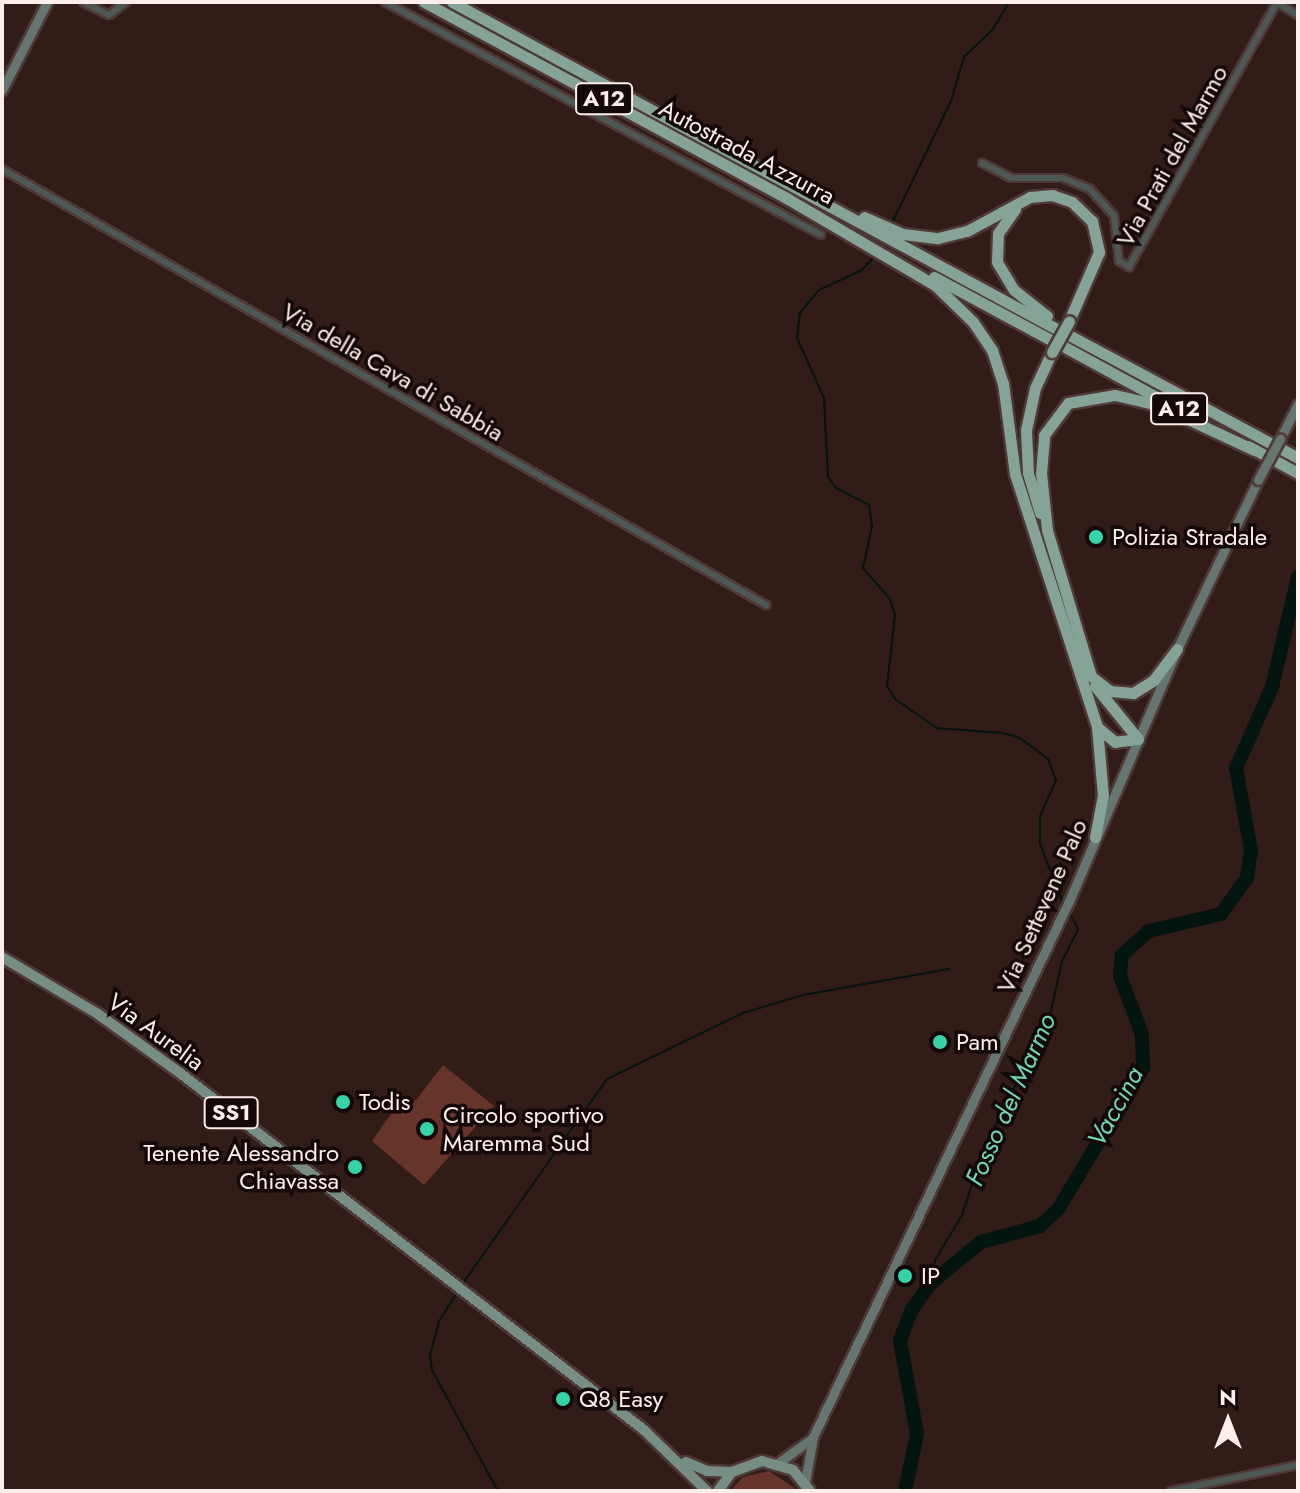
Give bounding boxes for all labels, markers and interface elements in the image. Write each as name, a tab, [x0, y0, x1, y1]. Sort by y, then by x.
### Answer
street label: Via Prati del Marmo	[1110, 61, 1234, 251]
road number: A12	[574, 81, 634, 117]
street label: Autostrada Azzurra	[654, 94, 840, 210]
street label: Via della Cava di Sabbia	[277, 297, 509, 447]
road number: A12	[1149, 391, 1209, 427]
place label: Polizia Stradale	[1112, 523, 1267, 551]
marker: Polizia Stradale	[1087, 528, 1105, 546]
street label: Via Settevene Palo	[991, 815, 1093, 997]
street label: Via Aurelia	[102, 987, 210, 1077]
water label: Fosso del Marmo	[959, 1009, 1063, 1191]
place label: Pam	[956, 1028, 999, 1056]
marker: Pam	[931, 1033, 949, 1051]
water label: Vaccina	[1081, 1062, 1151, 1152]
place label: Todis	[359, 1088, 410, 1116]
marker: Todis	[334, 1093, 352, 1111]
road number: SS1	[203, 1095, 259, 1131]
place label: Circolo sportivo Maremma Sud	[443, 1101, 604, 1157]
marker: Circolo sportivo Maremma Sud	[418, 1120, 436, 1138]
place label: Tenente Alessandro Chiavassa	[143, 1139, 339, 1195]
marker: Tenente Alessandro Chiavassa	[346, 1158, 364, 1176]
place label: IP	[921, 1262, 940, 1290]
marker: IP	[896, 1267, 914, 1285]
north arrow	[1188, 1381, 1268, 1461]
text: N	[1219, 1381, 1237, 1413]
place label: Q8 Easy	[579, 1385, 663, 1413]
marker: Q8 Easy	[554, 1390, 572, 1408]

